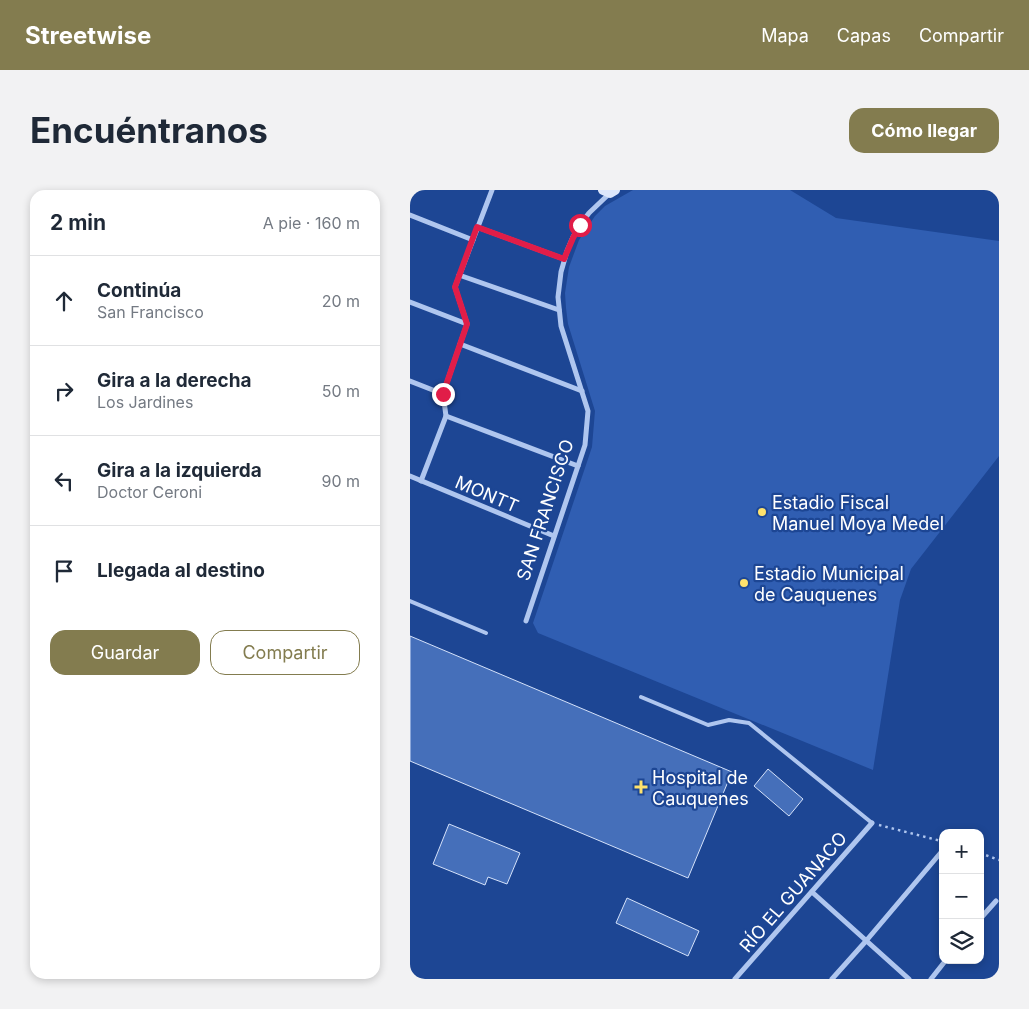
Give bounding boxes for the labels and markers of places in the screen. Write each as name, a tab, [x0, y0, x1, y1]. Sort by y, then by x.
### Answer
place label: Estadio Fiscal Manuel Moya Medel	[772, 492, 944, 534]
marker: Estadio Fiscal Manuel Moya Medel	[756, 506, 768, 518]
place label: Estadio Municipal de Cauquenes	[754, 563, 904, 605]
marker: Estadio Municipal de Cauquenes	[738, 577, 750, 589]
place label: Hospital de Cauquenes	[652, 767, 749, 809]
marker: Hospital de Cauquenes	[634, 780, 648, 794]

